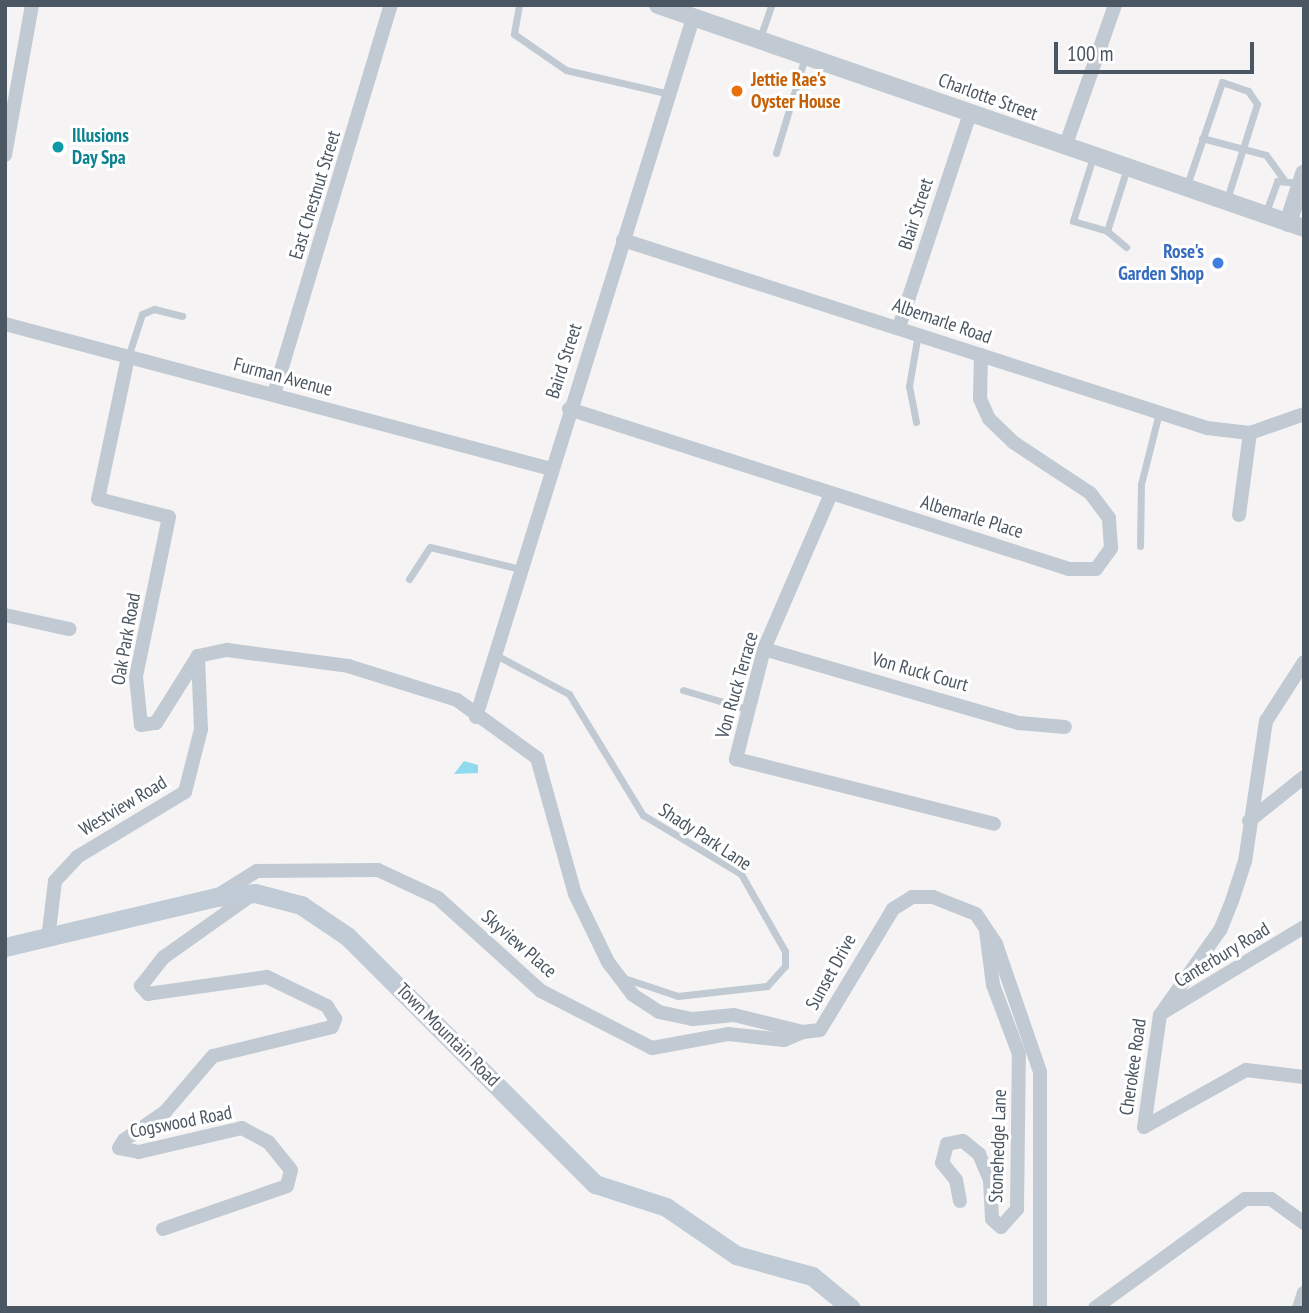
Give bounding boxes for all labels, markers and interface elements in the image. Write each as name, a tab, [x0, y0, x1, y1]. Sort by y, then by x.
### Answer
scale bar	[1057, 28, 1256, 72]
text: 100 m	[1067, 40, 1113, 67]
place label: Jettie Rae's Oyster House	[751, 69, 841, 113]
street label: Charlotte Street	[935, 69, 1041, 125]
marker: Jettie Rae's Oyster House	[729, 83, 745, 99]
place label: Illusions Day Spa	[72, 125, 129, 169]
street label: East Chestnut Street	[285, 128, 345, 262]
marker: Illusions Day Spa	[50, 139, 66, 155]
street label: Blair Street	[894, 175, 938, 253]
place label: Rose's Garden Shop	[1118, 241, 1204, 285]
marker: Rose's Garden Shop	[1210, 255, 1226, 271]
street label: Albemarle Road	[889, 293, 995, 349]
street label: Baird Street	[541, 321, 587, 401]
street label: Furman Avenue	[231, 353, 335, 401]
street label: Albemarle Place	[918, 491, 1026, 543]
street label: Oak Park Road	[107, 591, 145, 687]
street label: Von Ruck Terrace	[711, 629, 763, 741]
street label: Von Ruck Court	[869, 647, 971, 697]
street label: Westview Road	[75, 771, 171, 841]
street label: Shady Park Lane	[654, 798, 756, 876]
street label: Skyview Place	[477, 905, 561, 983]
street label: Canterbury Road	[1170, 917, 1274, 993]
street label: Sunset Drive	[801, 930, 861, 1014]
street label: Town Mountain Road	[392, 979, 504, 1091]
street label: Cherokee Road	[1115, 1017, 1151, 1117]
street label: Stonehedge Lane	[985, 1089, 1011, 1203]
street label: Cogswood Road	[128, 1101, 234, 1143]

